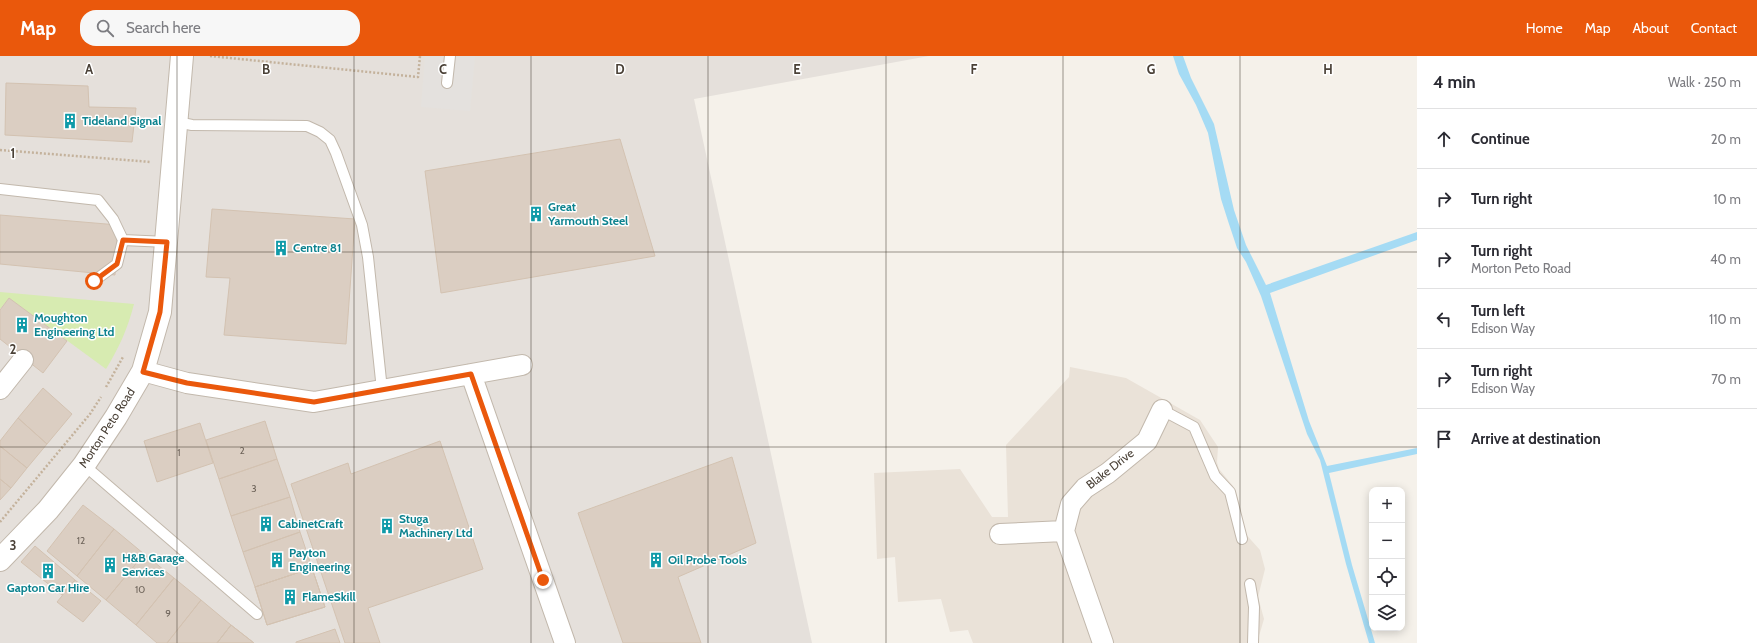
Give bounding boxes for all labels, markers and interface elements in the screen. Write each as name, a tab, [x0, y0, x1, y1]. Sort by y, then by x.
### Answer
search box	[80, 10, 360, 46]
text: Map	[20, 17, 56, 40]
icon: search	[94, 17, 116, 39]
text: Search here	[126, 19, 201, 37]
text: Home	[1526, 19, 1563, 37]
text: Map	[1585, 19, 1610, 37]
text: About	[1632, 19, 1669, 37]
text: Contact	[1691, 19, 1737, 37]
text: A	[85, 61, 94, 77]
text: B	[262, 61, 270, 77]
text: C	[439, 61, 447, 77]
text: D	[615, 61, 625, 77]
text: E	[793, 61, 801, 77]
text: F	[971, 61, 978, 77]
text: G	[1147, 61, 1156, 77]
text: H	[1323, 61, 1333, 77]
text: 4 min	[1433, 72, 1476, 92]
text: Walk · 250 m	[1668, 74, 1741, 90]
building icon: Tideland Signal	[61, 112, 79, 130]
place label: Tideland Signal	[82, 113, 161, 128]
icon: ahead	[1433, 128, 1455, 150]
text: Continue	[1471, 130, 1530, 148]
text: 20 m	[1711, 131, 1741, 147]
text: 1	[11, 145, 15, 161]
icon: right	[1433, 188, 1455, 210]
text: Turn right	[1471, 190, 1532, 208]
text: 10 m	[1713, 191, 1741, 207]
place label: Great Yarmouth Steel	[547, 199, 628, 228]
building icon: Great Yarmouth Steel	[527, 205, 545, 223]
building icon: Centre 81	[272, 239, 290, 257]
place label: Centre 81	[293, 240, 341, 255]
text: Turn right	[1471, 242, 1532, 260]
icon: right	[1433, 248, 1455, 270]
text: 40 m	[1710, 251, 1741, 267]
text: Morton Peto Road	[1471, 260, 1571, 276]
route start	[85, 272, 103, 290]
text: Turn left	[1471, 302, 1525, 320]
icon: left	[1433, 308, 1455, 330]
place label: Moughton Engineering Ltd	[34, 310, 115, 339]
text: 110 m	[1709, 311, 1741, 327]
building icon: Moughton Engineering Ltd	[13, 316, 31, 334]
text: Edison Way	[1471, 320, 1535, 336]
text: 2	[10, 341, 17, 357]
text: Turn right	[1471, 362, 1532, 380]
icon: right	[1433, 368, 1455, 390]
text: 70 m	[1711, 371, 1741, 387]
text: Edison Way	[1471, 380, 1535, 396]
street label: Morton Peto Road	[75, 385, 138, 470]
icon: arrive	[1433, 428, 1455, 450]
text: Arrive at destination	[1471, 430, 1601, 448]
house number: 2	[239, 444, 245, 457]
street label: Blake Drive	[1083, 445, 1137, 492]
house number: 1	[177, 446, 181, 459]
house number: 3	[251, 482, 257, 495]
map controls	[1369, 487, 1405, 631]
button: +	[1369, 487, 1405, 523]
place label: Stuga Machinery Ltd	[399, 511, 473, 540]
building icon: CabinetCraft	[257, 515, 275, 533]
place label: CabinetCraft	[278, 516, 343, 531]
building icon: Stuga Machinery Ltd	[378, 517, 396, 535]
button: −	[1369, 523, 1405, 559]
house number: 12	[77, 534, 85, 547]
text: 3	[9, 537, 17, 553]
place label: Payton Engineering	[289, 545, 350, 574]
place label: H&B Garage Services	[122, 550, 184, 579]
building icon: Payton Engineering	[268, 551, 286, 569]
building icon: Oil Probe Tools	[647, 551, 665, 569]
place label: Oil Probe Tools	[668, 552, 747, 567]
building icon: H&B Garage Services	[101, 556, 119, 574]
button: locate	[1369, 559, 1405, 595]
building icon: Gapton Car Hire	[39, 562, 57, 580]
route end	[534, 571, 552, 589]
place label: Gapton Car Hire	[7, 580, 89, 595]
house number: 10	[135, 583, 145, 596]
building icon: FlameSkill	[281, 588, 299, 606]
place label: FlameSkill	[302, 589, 356, 604]
button: layers	[1369, 595, 1405, 631]
house number: 9	[165, 607, 171, 620]

